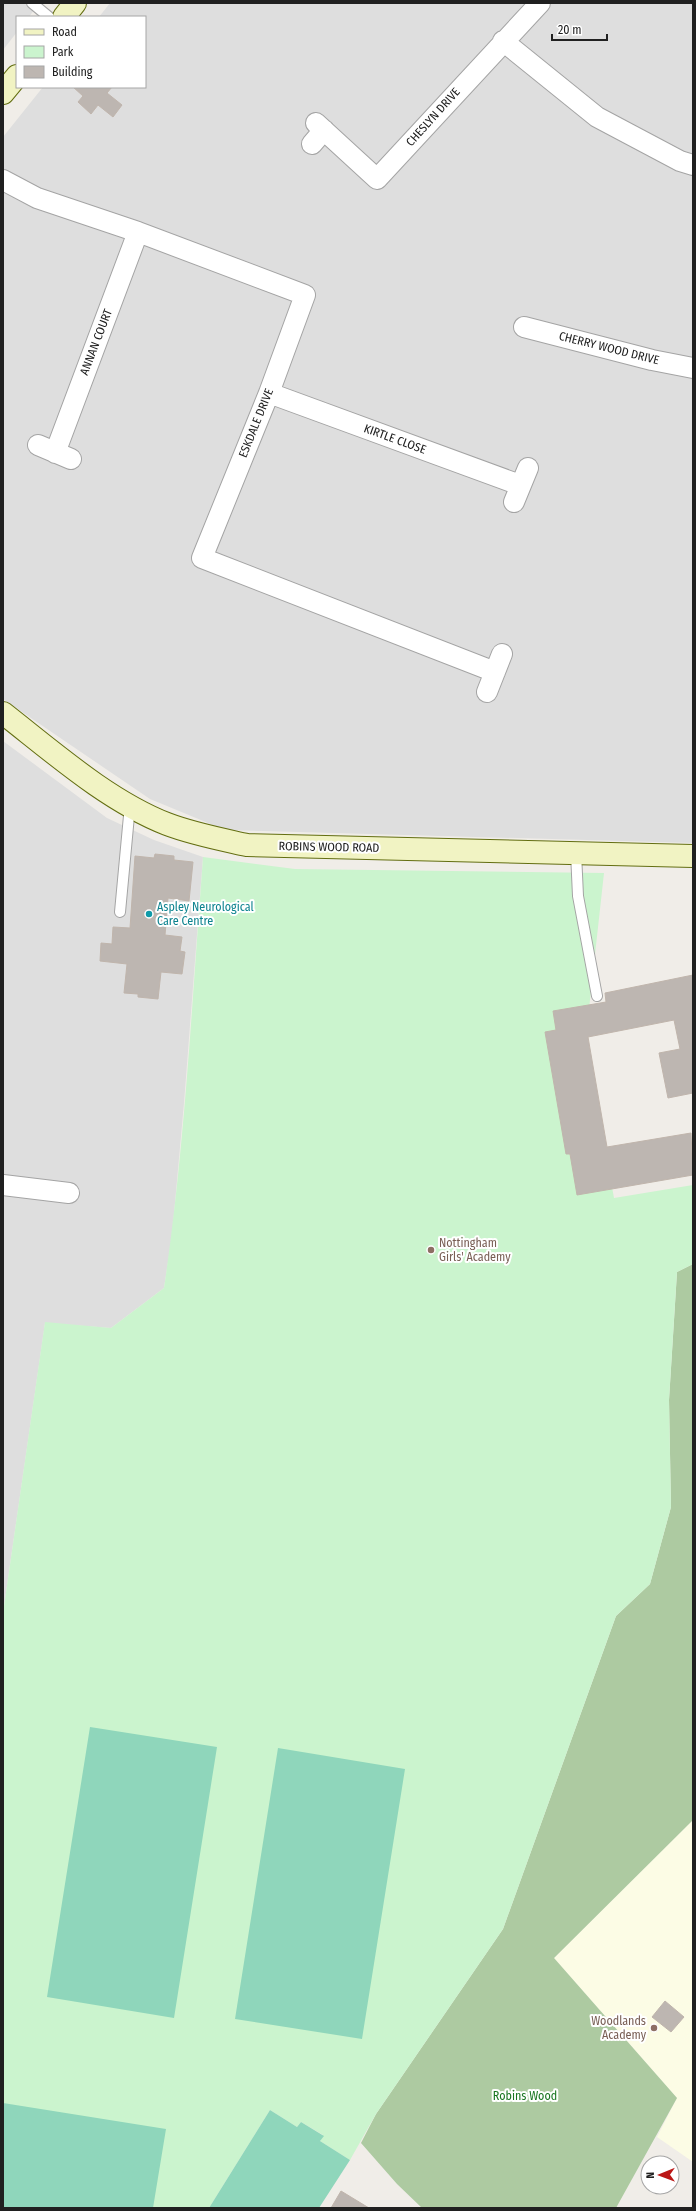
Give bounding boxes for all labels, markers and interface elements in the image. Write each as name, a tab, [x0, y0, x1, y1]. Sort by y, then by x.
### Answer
legend	[16, 16, 146, 88]
scale bar	[552, 16, 607, 42]
text: 20 m	[558, 23, 582, 37]
text: Road	[52, 25, 77, 39]
text: Park	[52, 45, 74, 59]
text: Building	[52, 65, 93, 79]
street label: CHESLYN DRIVE	[403, 85, 463, 149]
street label: ANNAN COURT	[77, 307, 115, 377]
street label: CHERRY WOOD DRIVE	[557, 329, 661, 367]
street label: ESKDALE DRIVE	[236, 386, 276, 460]
street label: KIRTLE CLOSE	[362, 421, 428, 457]
street label: ROBINS WOOD ROAD	[279, 839, 379, 855]
place label: Aspley Neurological Care Centre	[157, 900, 254, 928]
marker: Aspley Neurological Care Centre	[144, 909, 154, 919]
place label: Nottingham Girls' Academy	[439, 1236, 511, 1264]
marker: Nottingham Girls' Academy	[426, 1245, 436, 1255]
place label: Woodlands Academy	[591, 2014, 647, 2042]
marker: Woodlands Academy	[649, 2023, 659, 2033]
park label: Robins Wood	[493, 2089, 557, 2103]
north arrow	[640, 2155, 680, 2195]
text: N	[644, 2172, 657, 2179]

